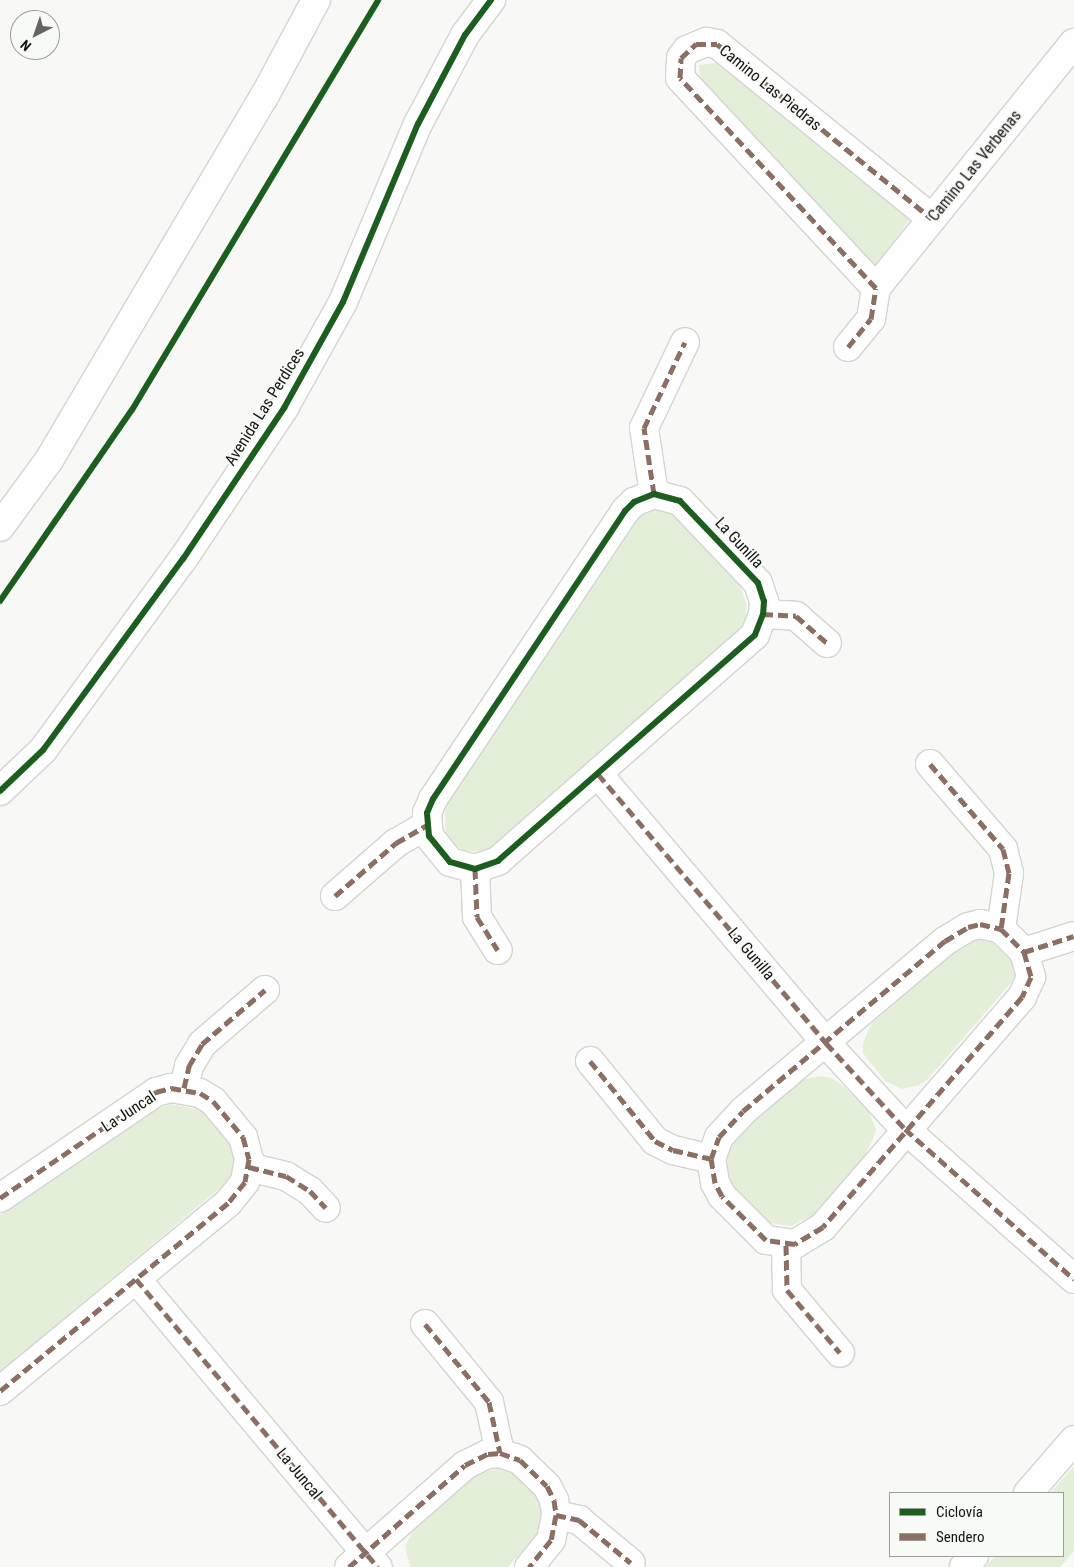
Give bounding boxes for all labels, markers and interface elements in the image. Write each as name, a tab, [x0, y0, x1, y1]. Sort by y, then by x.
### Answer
north arrow	[10, 10, 60, 60]
text: N	[17, 37, 34, 54]
street label: Camino Las Piedras	[715, 41, 825, 135]
street label: Camino Las Verbenas	[924, 107, 1026, 225]
street label: Avenida Las Perdices	[221, 345, 309, 469]
street label: La Gunilla	[711, 514, 767, 572]
street label: La Gunilla	[724, 924, 778, 984]
street label: La Juncal	[98, 1087, 160, 1137]
street label: La Juncal	[272, 1445, 326, 1503]
legend	[889, 1492, 1064, 1557]
text: Ciclovía	[936, 1503, 983, 1521]
text: Sendero	[936, 1528, 985, 1546]

